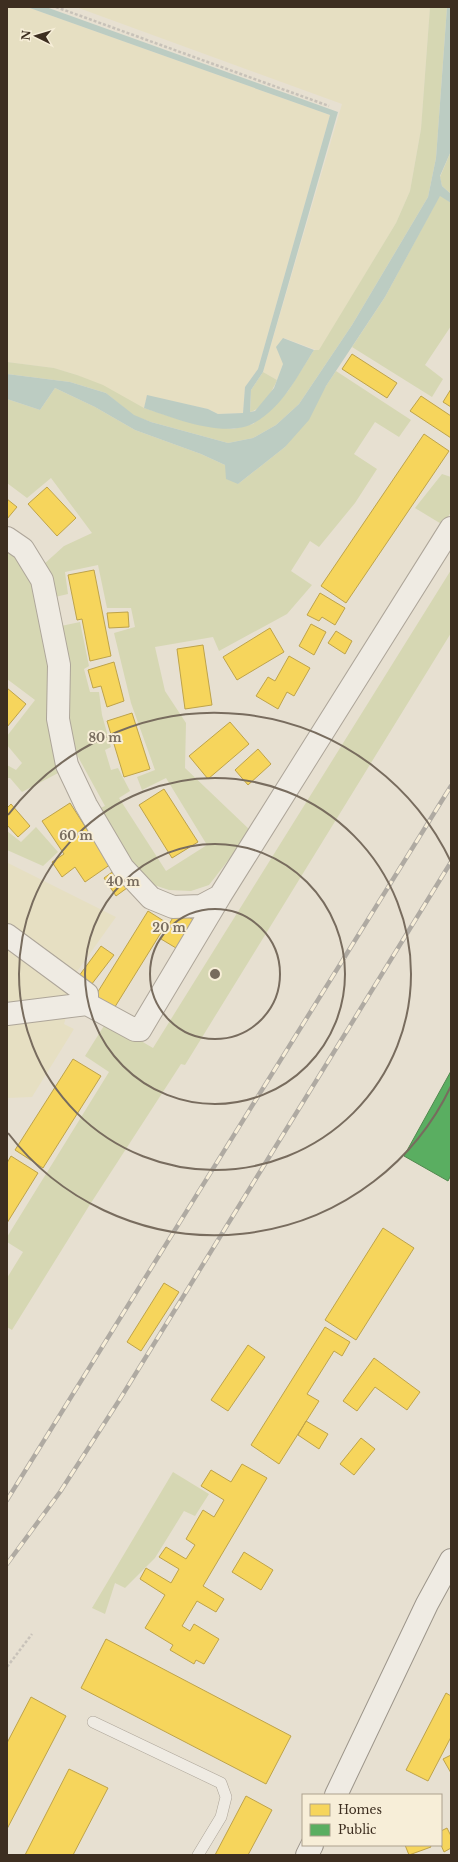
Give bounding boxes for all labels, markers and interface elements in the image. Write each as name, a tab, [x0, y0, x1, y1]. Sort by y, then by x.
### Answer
north arrow	[16, 16, 56, 56]
text: N	[19, 29, 34, 41]
text: 80 m	[88, 730, 122, 745]
text: 60 m	[59, 828, 94, 843]
text: 40 m	[106, 874, 140, 889]
text: 20 m	[152, 920, 186, 935]
centre of rings	[208, 967, 222, 981]
legend	[302, 1794, 442, 1846]
text: Homes	[338, 1802, 382, 1817]
text: Public	[338, 1822, 377, 1837]

